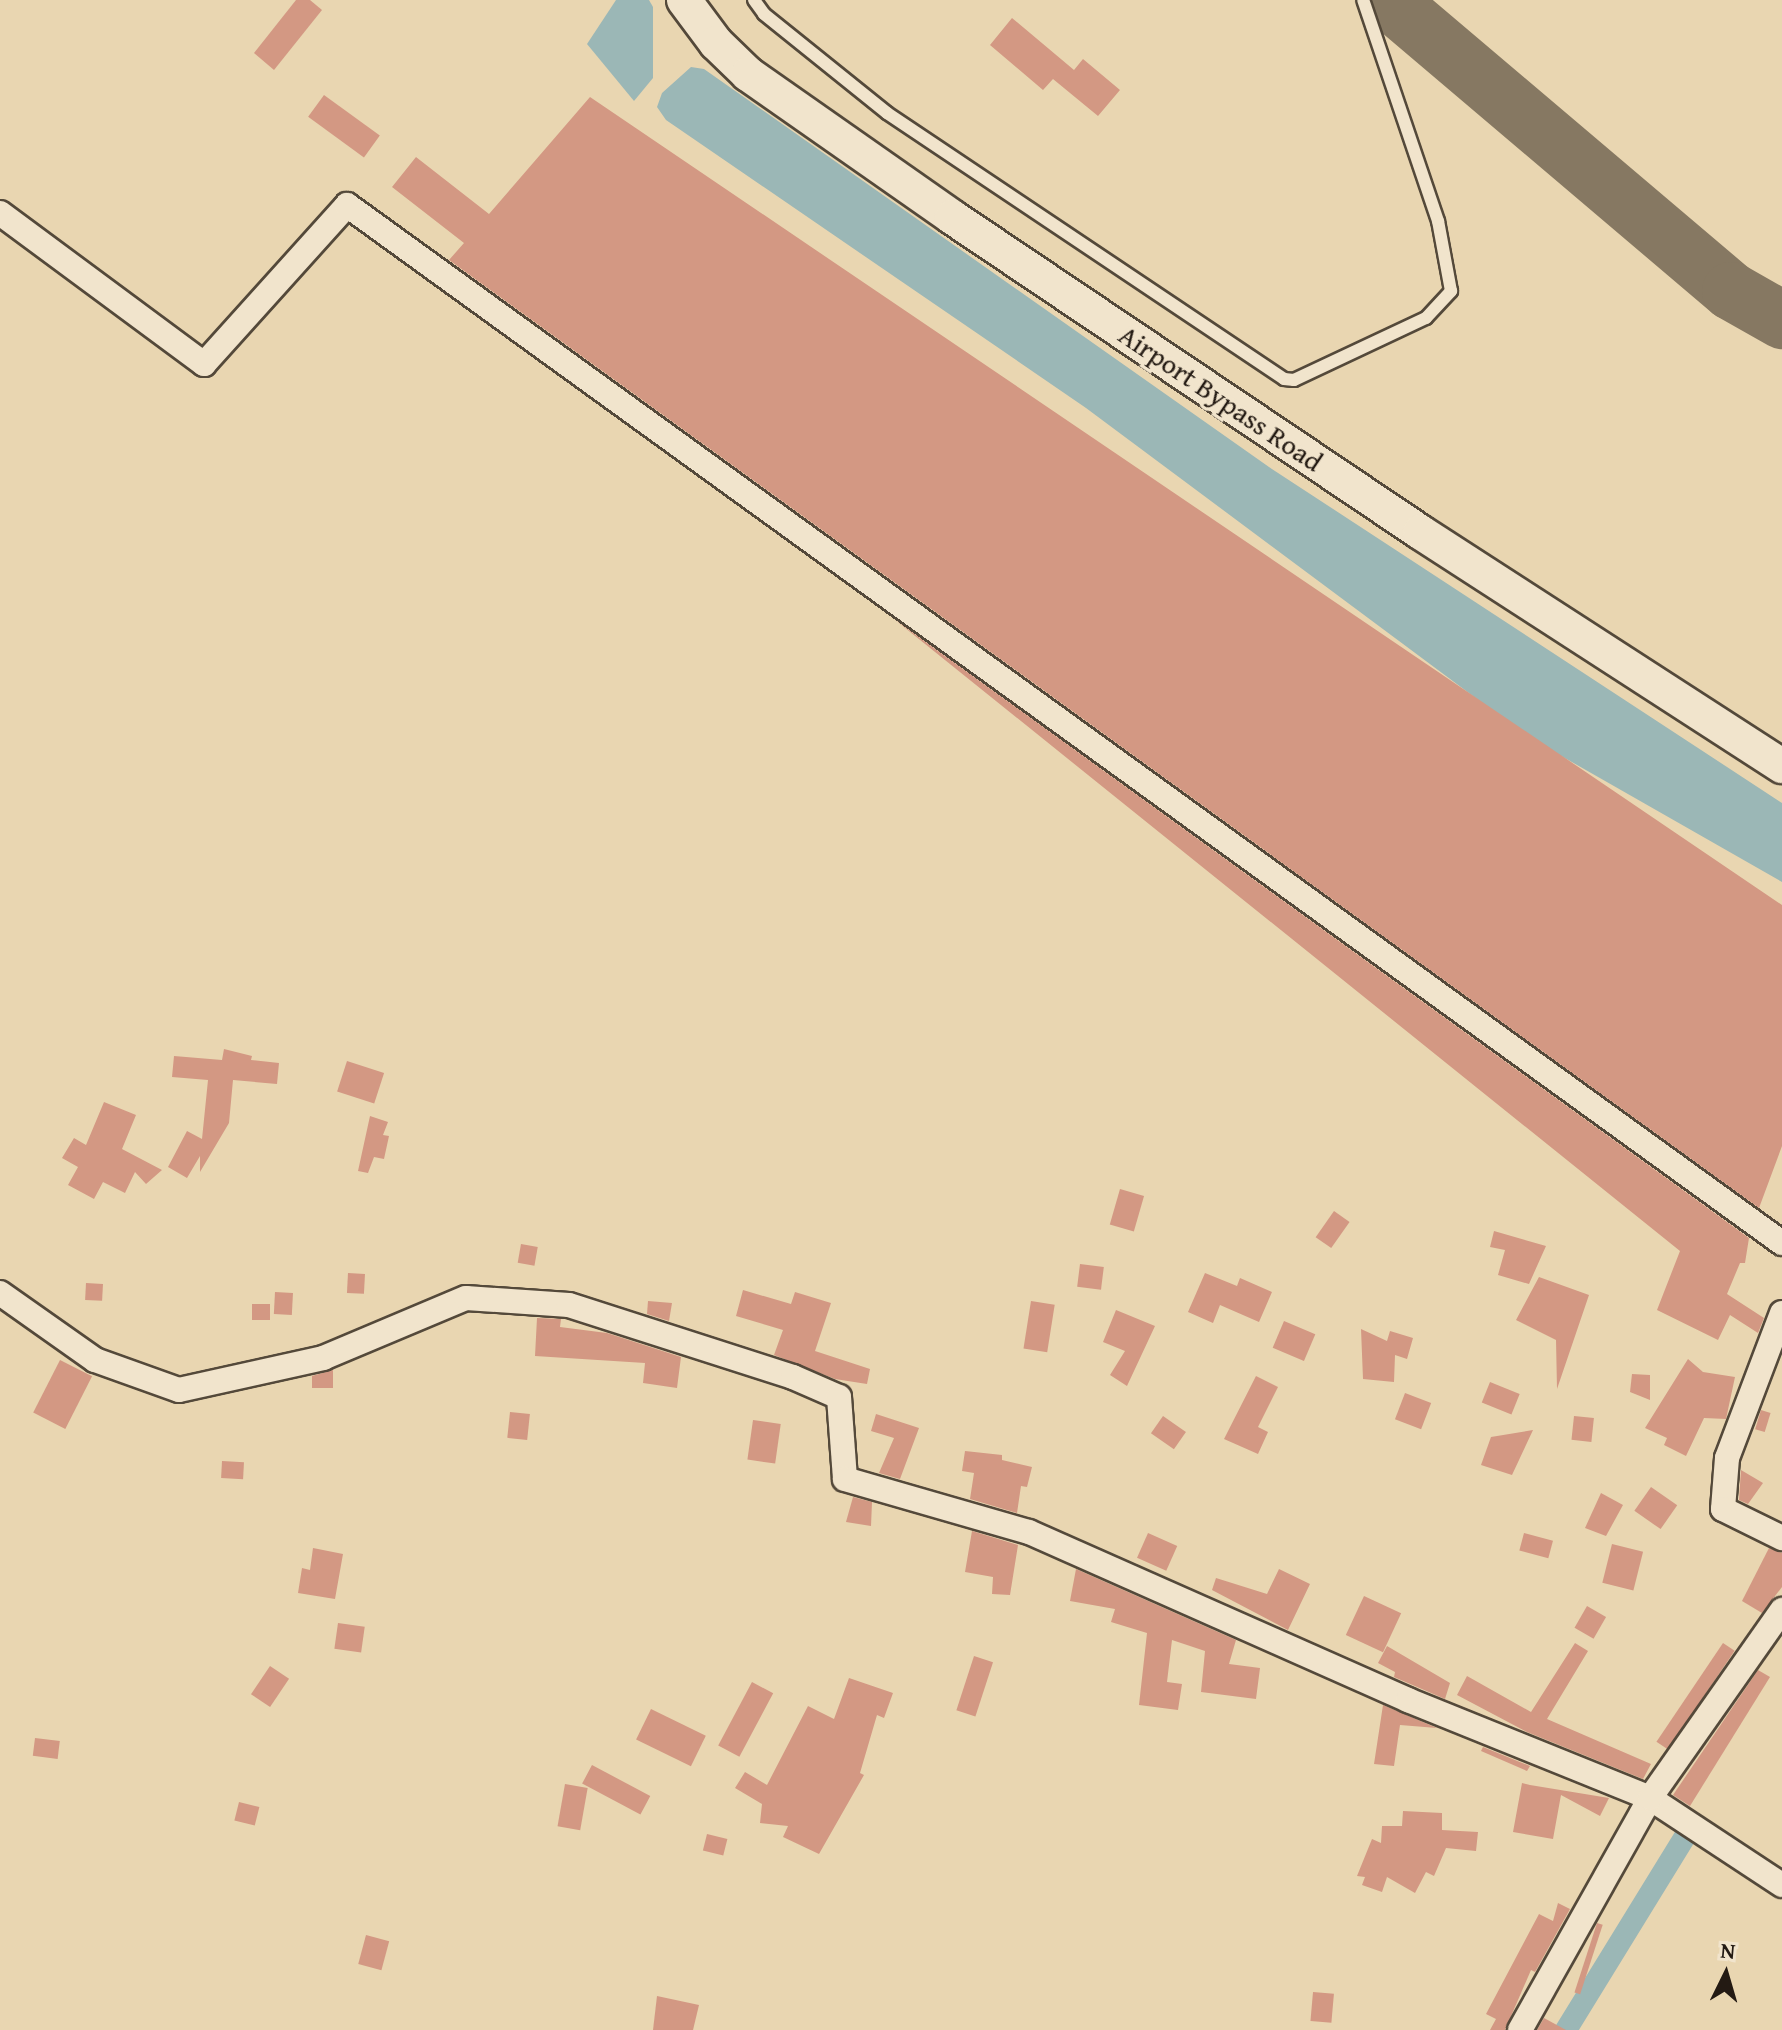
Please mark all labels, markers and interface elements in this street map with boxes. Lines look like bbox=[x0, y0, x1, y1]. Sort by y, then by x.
street label: Airport Bypass Road bbox=[1113, 317, 1329, 479]
north arrow bbox=[1686, 1934, 1766, 2014]
text: N bbox=[1719, 1934, 1737, 1967]

